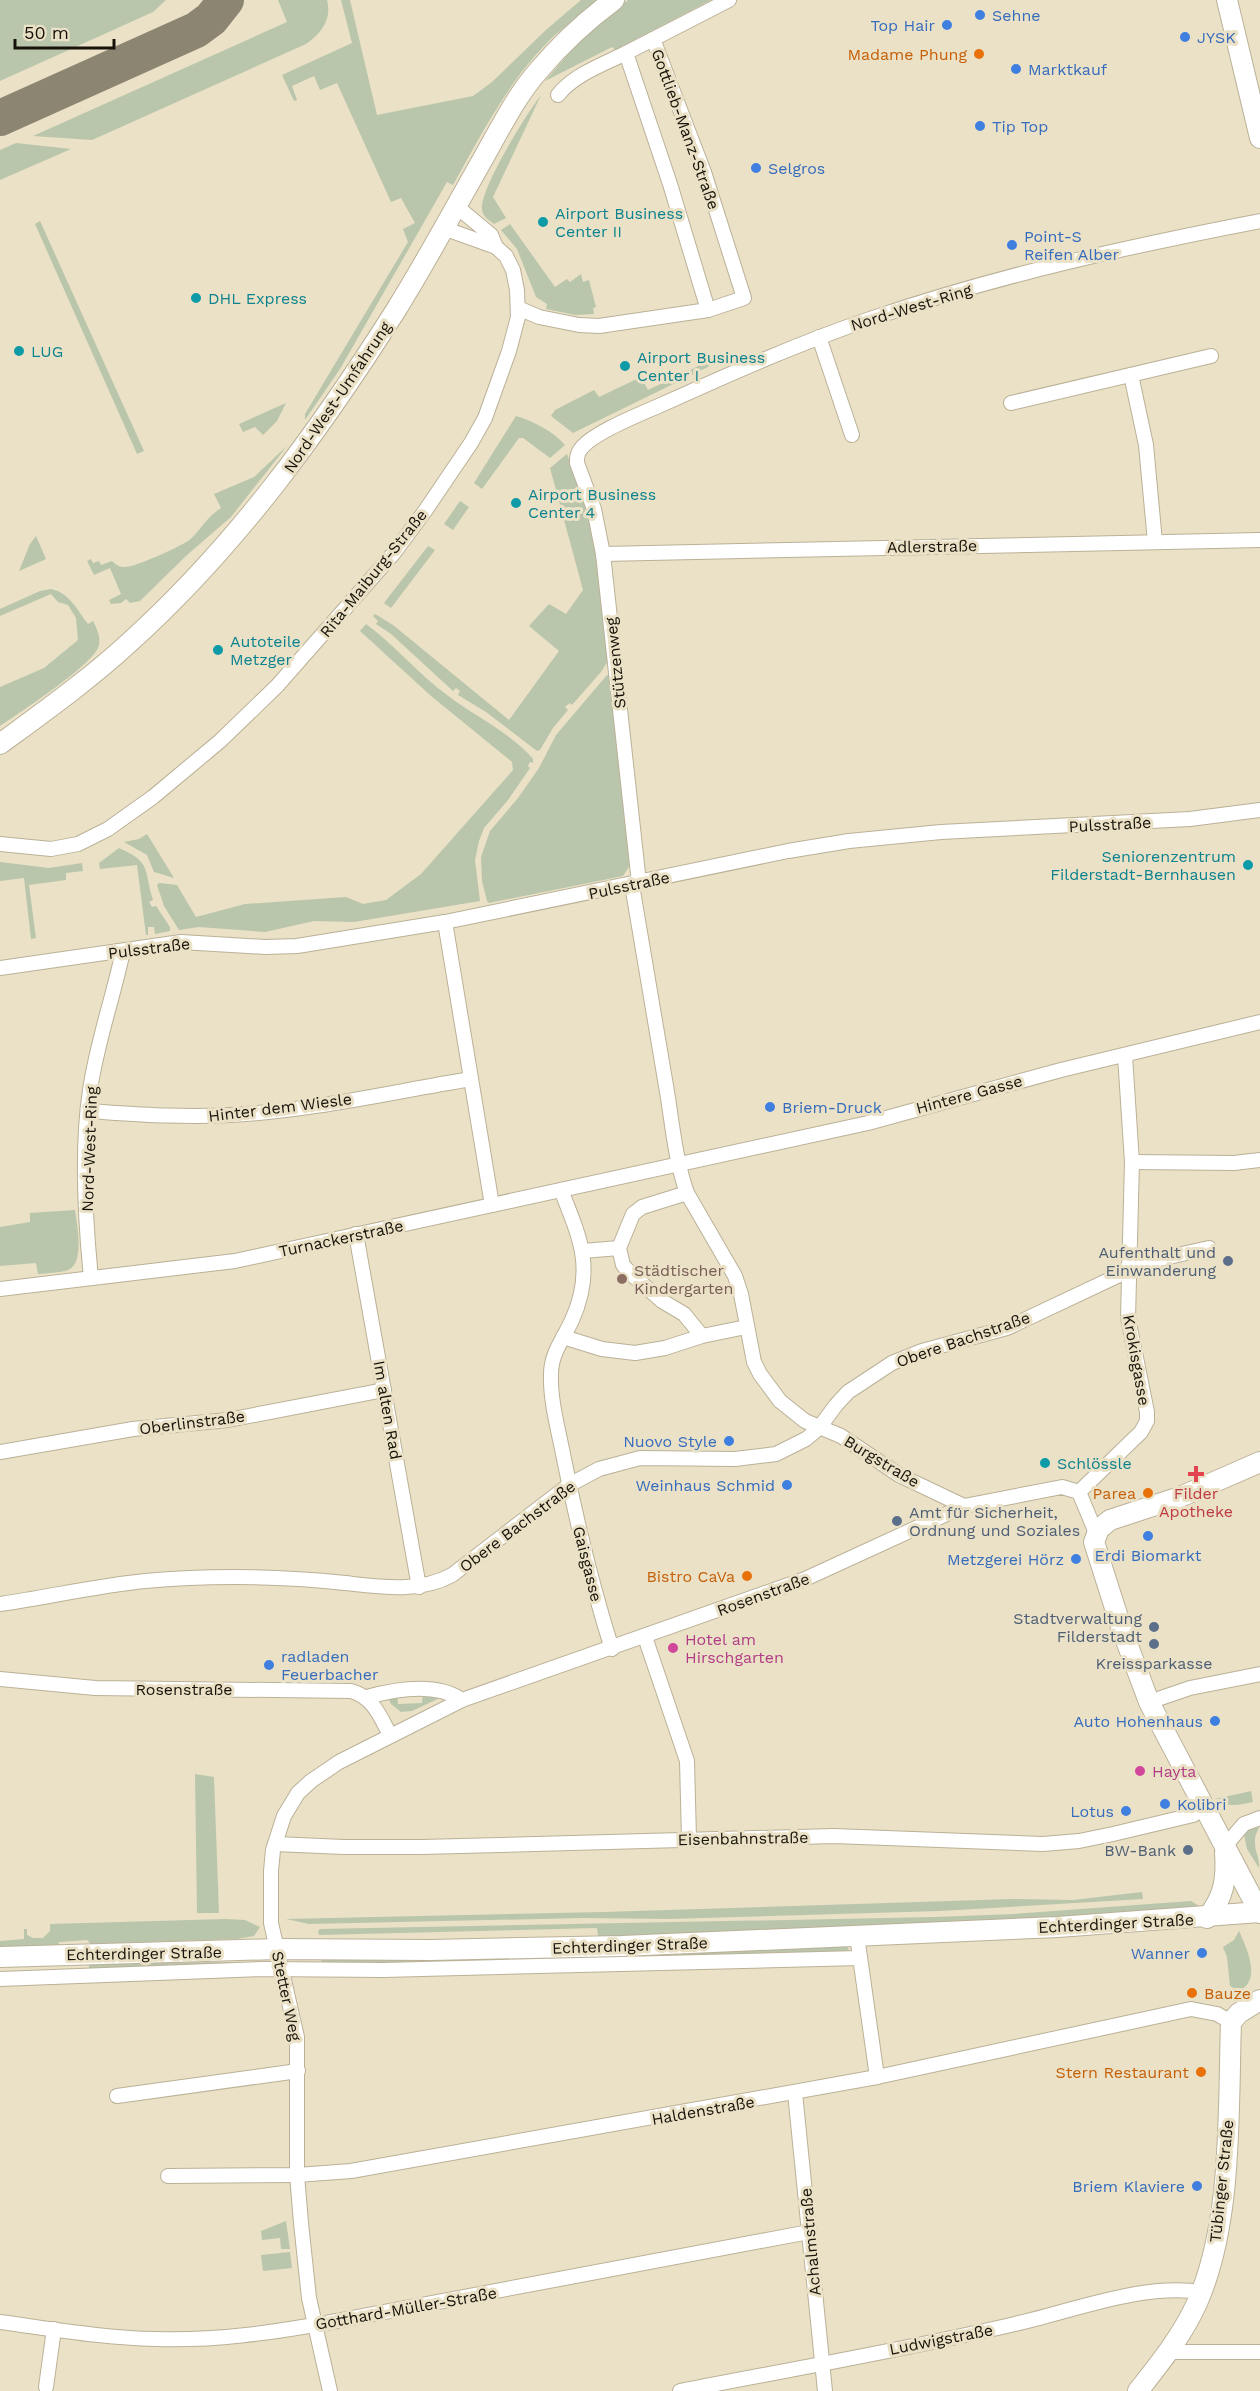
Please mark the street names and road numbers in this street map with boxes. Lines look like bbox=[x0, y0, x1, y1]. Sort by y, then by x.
street label: Gottlieb-Manz-Straße bbox=[648, 46, 723, 212]
street label: Nord-West-Ring bbox=[848, 280, 974, 335]
street label: Nord-West-Umfahrung bbox=[280, 318, 395, 476]
street label: Rita-Maiburg-Straße bbox=[316, 506, 431, 641]
street label: Adlerstraße bbox=[887, 536, 977, 557]
street label: Stützenweg bbox=[601, 616, 630, 710]
street label: Pulsstraße bbox=[1068, 813, 1152, 836]
street label: Pulsstraße bbox=[587, 868, 671, 903]
street label: Pulsstraße bbox=[107, 934, 191, 963]
street label: Hintere Gasse bbox=[914, 1071, 1024, 1118]
street label: Nord-West-Ring bbox=[78, 1085, 101, 1212]
street label: Hinter dem Wiesle bbox=[207, 1089, 353, 1126]
street label: Turnackerstraße bbox=[277, 1216, 405, 1261]
street label: Obere Bachstraße bbox=[894, 1308, 1032, 1371]
street label: Krokisgasse bbox=[1119, 1313, 1154, 1407]
street label: Im alten Rad bbox=[369, 1359, 406, 1461]
street label: Oberlinstraße bbox=[138, 1407, 246, 1438]
street label: Burgstraße bbox=[841, 1432, 923, 1491]
street label: Obere Bachstraße bbox=[456, 1477, 579, 1576]
street label: Gaisgasse bbox=[569, 1524, 606, 1604]
street label: Rosenstraße bbox=[714, 1569, 812, 1620]
street label: Rosenstraße bbox=[135, 1680, 233, 1699]
street label: Eisenbahnstraße bbox=[678, 1828, 808, 1849]
street label: Echterdinger Straße bbox=[1038, 1910, 1194, 1937]
street label: Echterdinger Straße bbox=[552, 1933, 708, 1958]
street label: Echterdinger Straße bbox=[66, 1943, 222, 1964]
street label: Stetter Weg bbox=[268, 1949, 305, 2043]
street label: Haldenstraße bbox=[650, 2092, 756, 2129]
street label: Tübinger Straße bbox=[1206, 2119, 1237, 2243]
street label: Achalmstraße bbox=[796, 2187, 825, 2297]
street label: Gotthard-Müller-Straße bbox=[314, 2283, 498, 2334]
street label: Ludwigstraße bbox=[888, 2320, 994, 2359]

